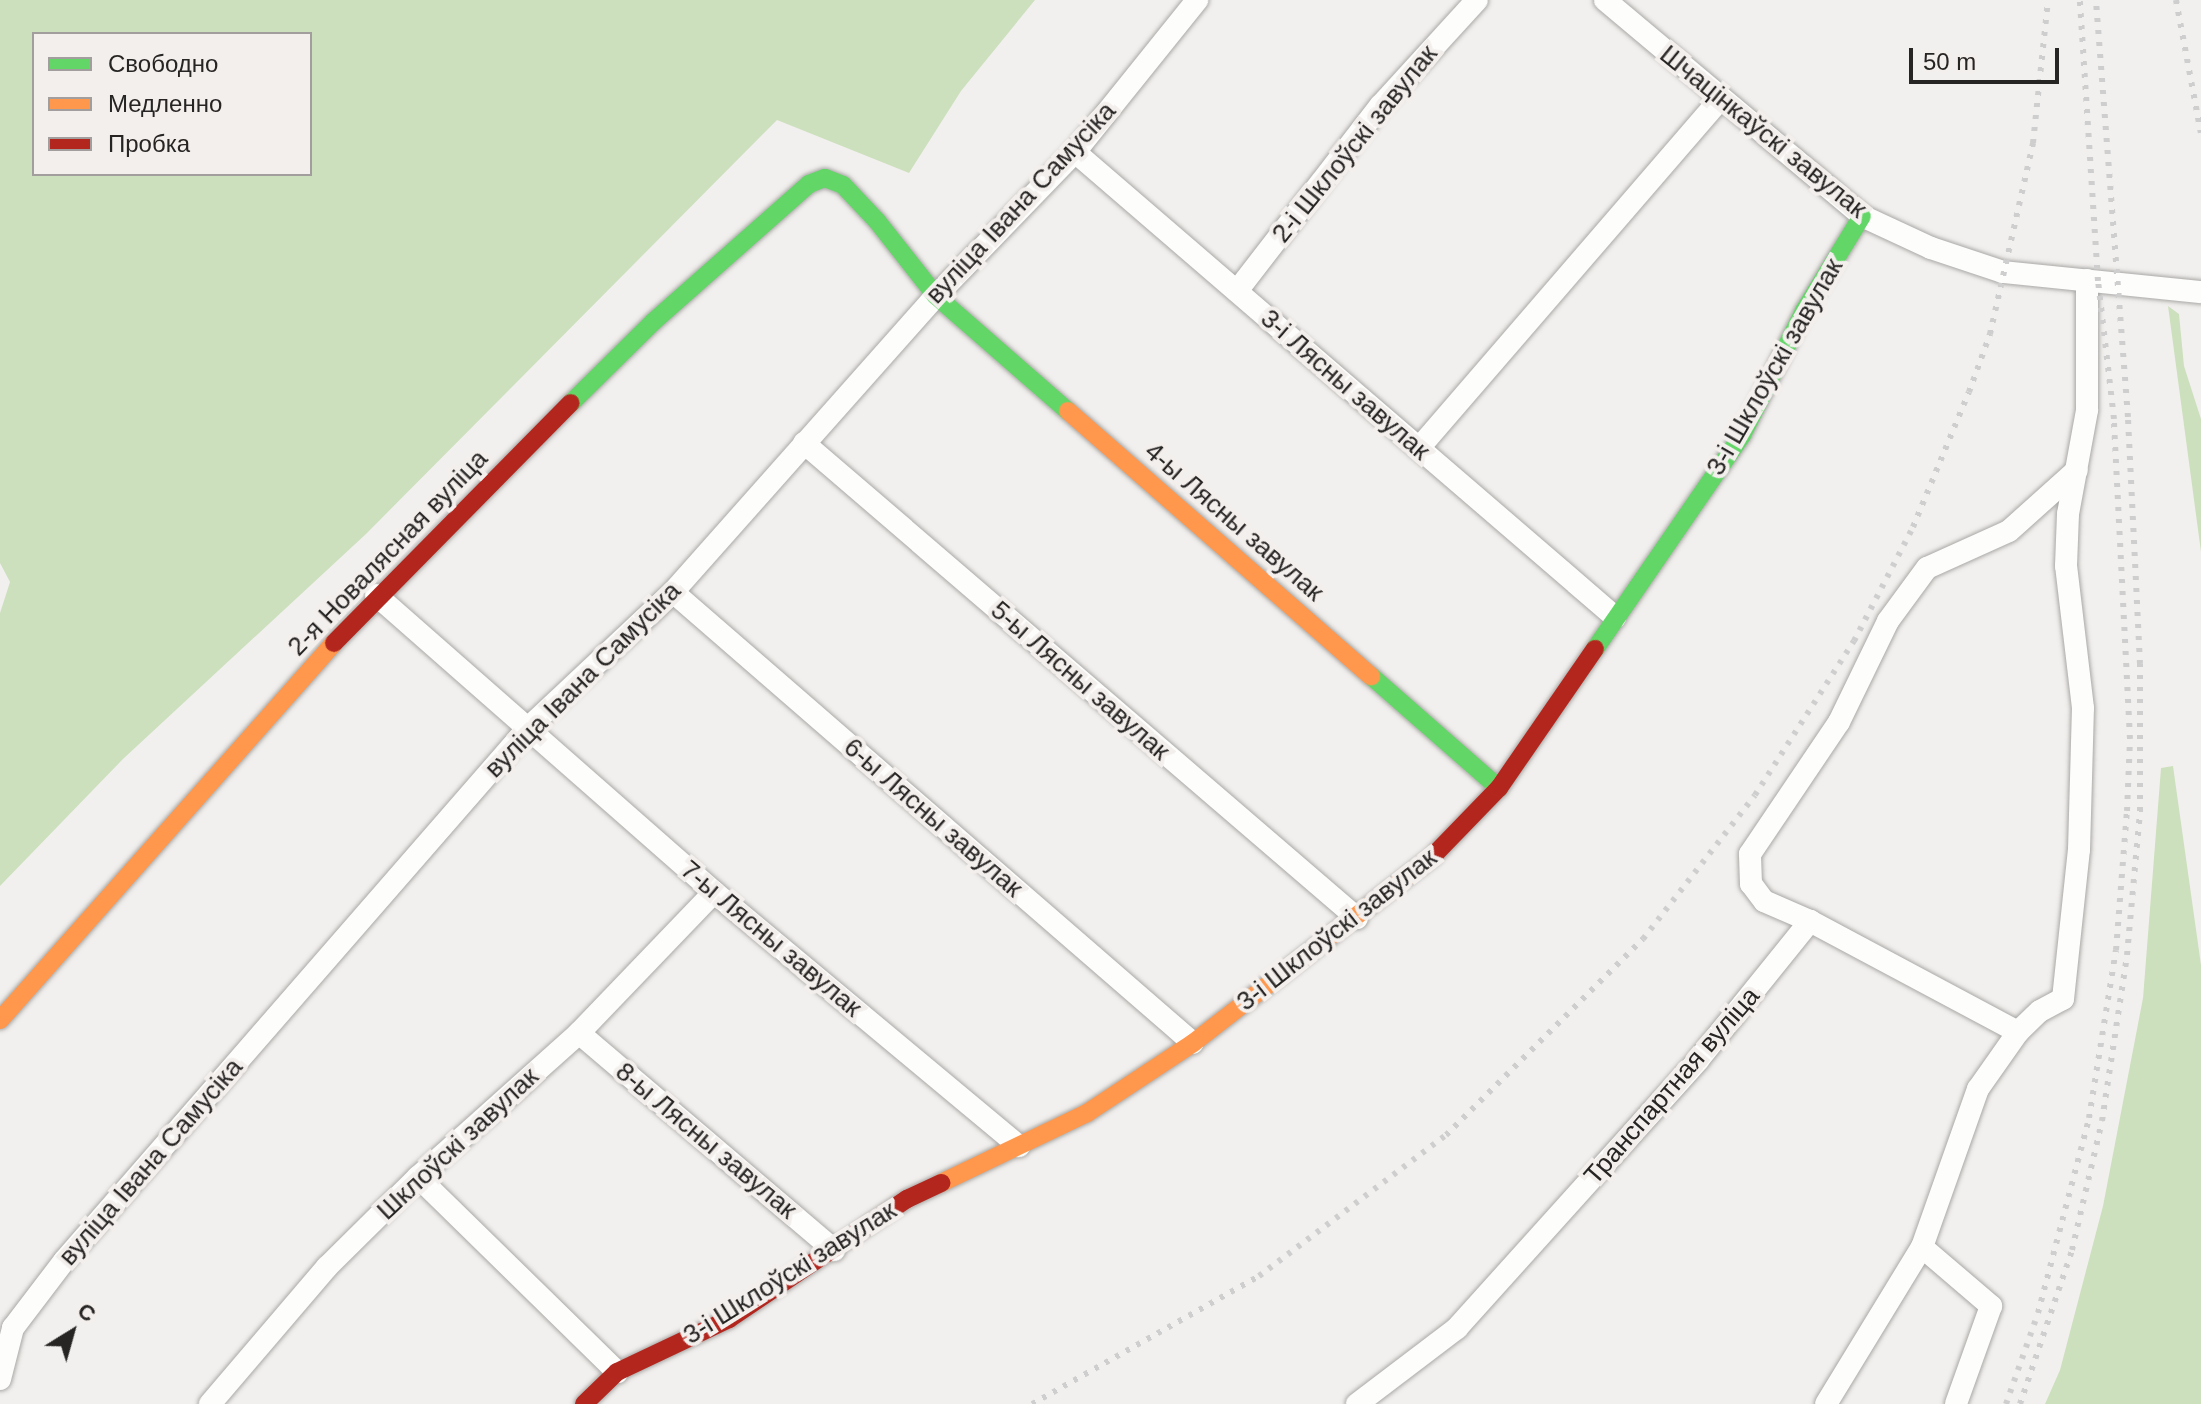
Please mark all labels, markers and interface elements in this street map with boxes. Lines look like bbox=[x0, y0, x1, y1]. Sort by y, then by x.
legend bbox=[32, 32, 312, 176]
scale bar bbox=[1913, 32, 2063, 82]
street label: 2-і Шклоўскі завулак bbox=[1266, 39, 1444, 249]
street label: Шчацінкаўскі завулак bbox=[1653, 39, 1873, 225]
text: 50 m bbox=[1923, 48, 1976, 75]
text: Свободно bbox=[108, 50, 218, 77]
text: Медленно bbox=[108, 90, 222, 117]
street label: вуліца Івана Самусіка bbox=[920, 96, 1122, 310]
text: Пробка bbox=[108, 130, 190, 157]
street label: 3-і Шклоўскі завулак bbox=[1700, 253, 1850, 481]
street label: 3-і Лясны завулак bbox=[1254, 303, 1436, 467]
street label: 4-ы Лясны завулак bbox=[1138, 436, 1330, 608]
street label: 2-я Новалясная вуліца bbox=[282, 444, 494, 662]
street label: вуліца Івана Самусіка bbox=[479, 576, 687, 784]
street label: 5-ы Лясны завулак bbox=[984, 595, 1176, 767]
street label: 6-ы Лясны завулак bbox=[837, 732, 1029, 904]
street label: 3-і Шклоўскі завулак bbox=[1231, 842, 1443, 1018]
street label: 7-ы Лясны завулак bbox=[674, 854, 868, 1024]
street label: Транспартная вуліца bbox=[1578, 981, 1766, 1191]
street label: вуліца Івана Самусіка bbox=[53, 1052, 249, 1272]
street label: 8-ы Лясны завулак bbox=[609, 1056, 803, 1226]
street label: Шклоўскі завулак bbox=[371, 1061, 545, 1227]
street label: 3-і Шклоўскі завулак bbox=[678, 1195, 902, 1351]
north arrow bbox=[32, 1292, 112, 1372]
text: С bbox=[73, 1298, 101, 1327]

